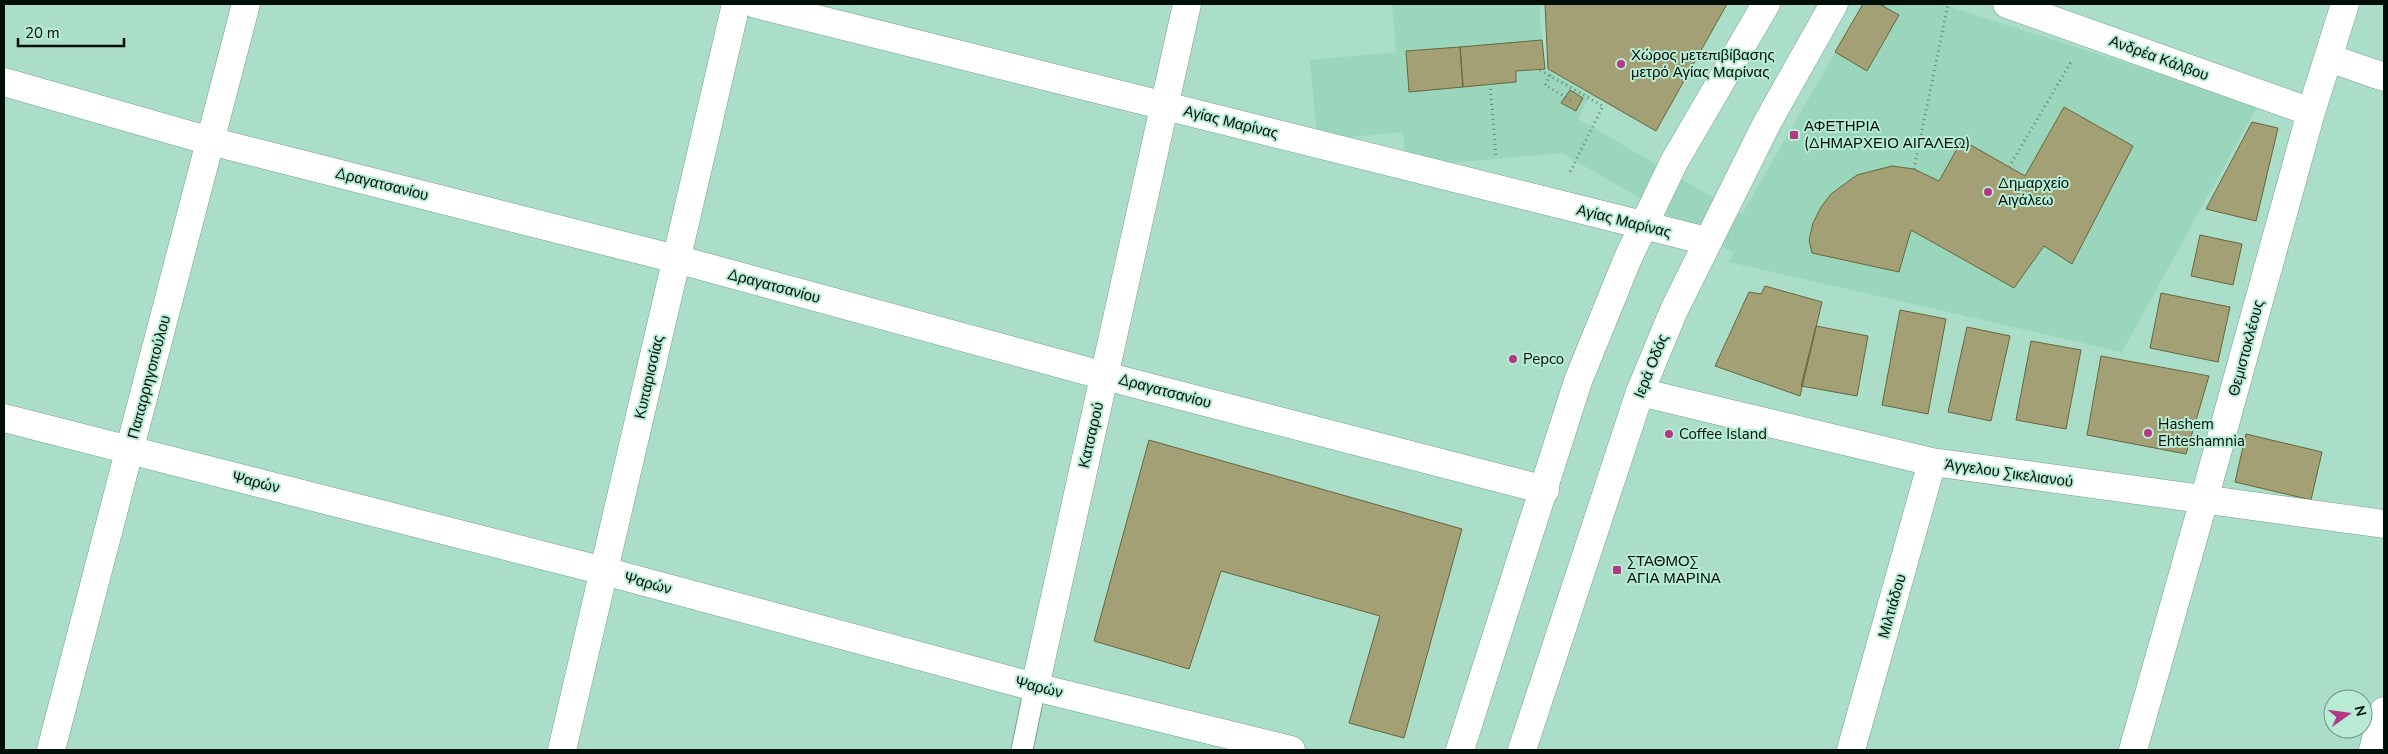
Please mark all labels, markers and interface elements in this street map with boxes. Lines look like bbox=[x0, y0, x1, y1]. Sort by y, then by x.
scale bar bbox=[18, 15, 124, 47]
text: 20 m bbox=[25, 23, 60, 43]
street label: Ανδρέα Κάλβου bbox=[2106, 31, 2212, 85]
place label: Χώρος μετεπιβίβασης μετρό Αγίας Μαρίνας bbox=[1631, 45, 1775, 82]
marker: Χώρος μετεπιβίβασης μετρό Αγίας Μαρίνας bbox=[1615, 58, 1627, 70]
street label: Αγίας Μαρίνας bbox=[1182, 101, 1280, 143]
place label: ΑΦΕΤΗΡΙΑ (ΔΗΜΑΡΧΕΙΟ ΑΙΓΑΛΕΩ) bbox=[1804, 116, 1970, 153]
marker: ΑΦΕΤΗΡΙΑ (ΔΗΜΑΡΧΕΙΟ ΑΙΓΑΛΕΩ) bbox=[1788, 129, 1800, 141]
street label: Δραγατσανίου bbox=[333, 163, 431, 205]
place label: Δημαρχείο Αιγάλεω bbox=[1998, 173, 2069, 210]
marker: Δημαρχείο Αιγάλεω bbox=[1982, 186, 1994, 198]
street label: Αγίας Μαρίνας bbox=[1575, 200, 1673, 242]
street label: Δραγατσανίου bbox=[725, 264, 823, 308]
street label: Θεμιστοκλέους bbox=[2224, 298, 2268, 398]
street label: Παπαρρηγοπούλου bbox=[123, 313, 175, 441]
street label: Ιερά Οδός bbox=[1629, 331, 1673, 401]
street label: Κυπαρισσίας bbox=[630, 333, 668, 421]
place label: Pepco bbox=[1523, 349, 1564, 369]
marker: Pepco bbox=[1507, 353, 1519, 365]
street label: Δραγατσανίου bbox=[1116, 369, 1214, 413]
street label: Κατσαρού bbox=[1074, 400, 1108, 470]
place label: Hashem Ehteshamnia bbox=[2158, 414, 2245, 451]
place label: Coffee Island bbox=[1679, 424, 1767, 444]
marker: Hashem Ehteshamnia bbox=[2142, 427, 2154, 439]
marker: Coffee Island bbox=[1663, 428, 1675, 440]
street label: Άγγελου Σικελιανού bbox=[1944, 454, 2074, 492]
street label: Ψαρών bbox=[230, 466, 282, 498]
place label: ΣΤΑΘΜΟΣ ΑΓΙΑ ΜΑΡΙΝΑ bbox=[1627, 551, 1721, 588]
marker: ΣΤΑΘΜΟΣ ΑΓΙΑ ΜΑΡΙΝΑ bbox=[1611, 564, 1623, 576]
street label: Ψαρών bbox=[622, 567, 674, 599]
street label: Μιλτιάδου bbox=[1873, 571, 1911, 641]
street label: Ψαρών bbox=[1013, 671, 1065, 703]
north arrow bbox=[2323, 689, 2373, 739]
text: N bbox=[2350, 704, 2371, 718]

